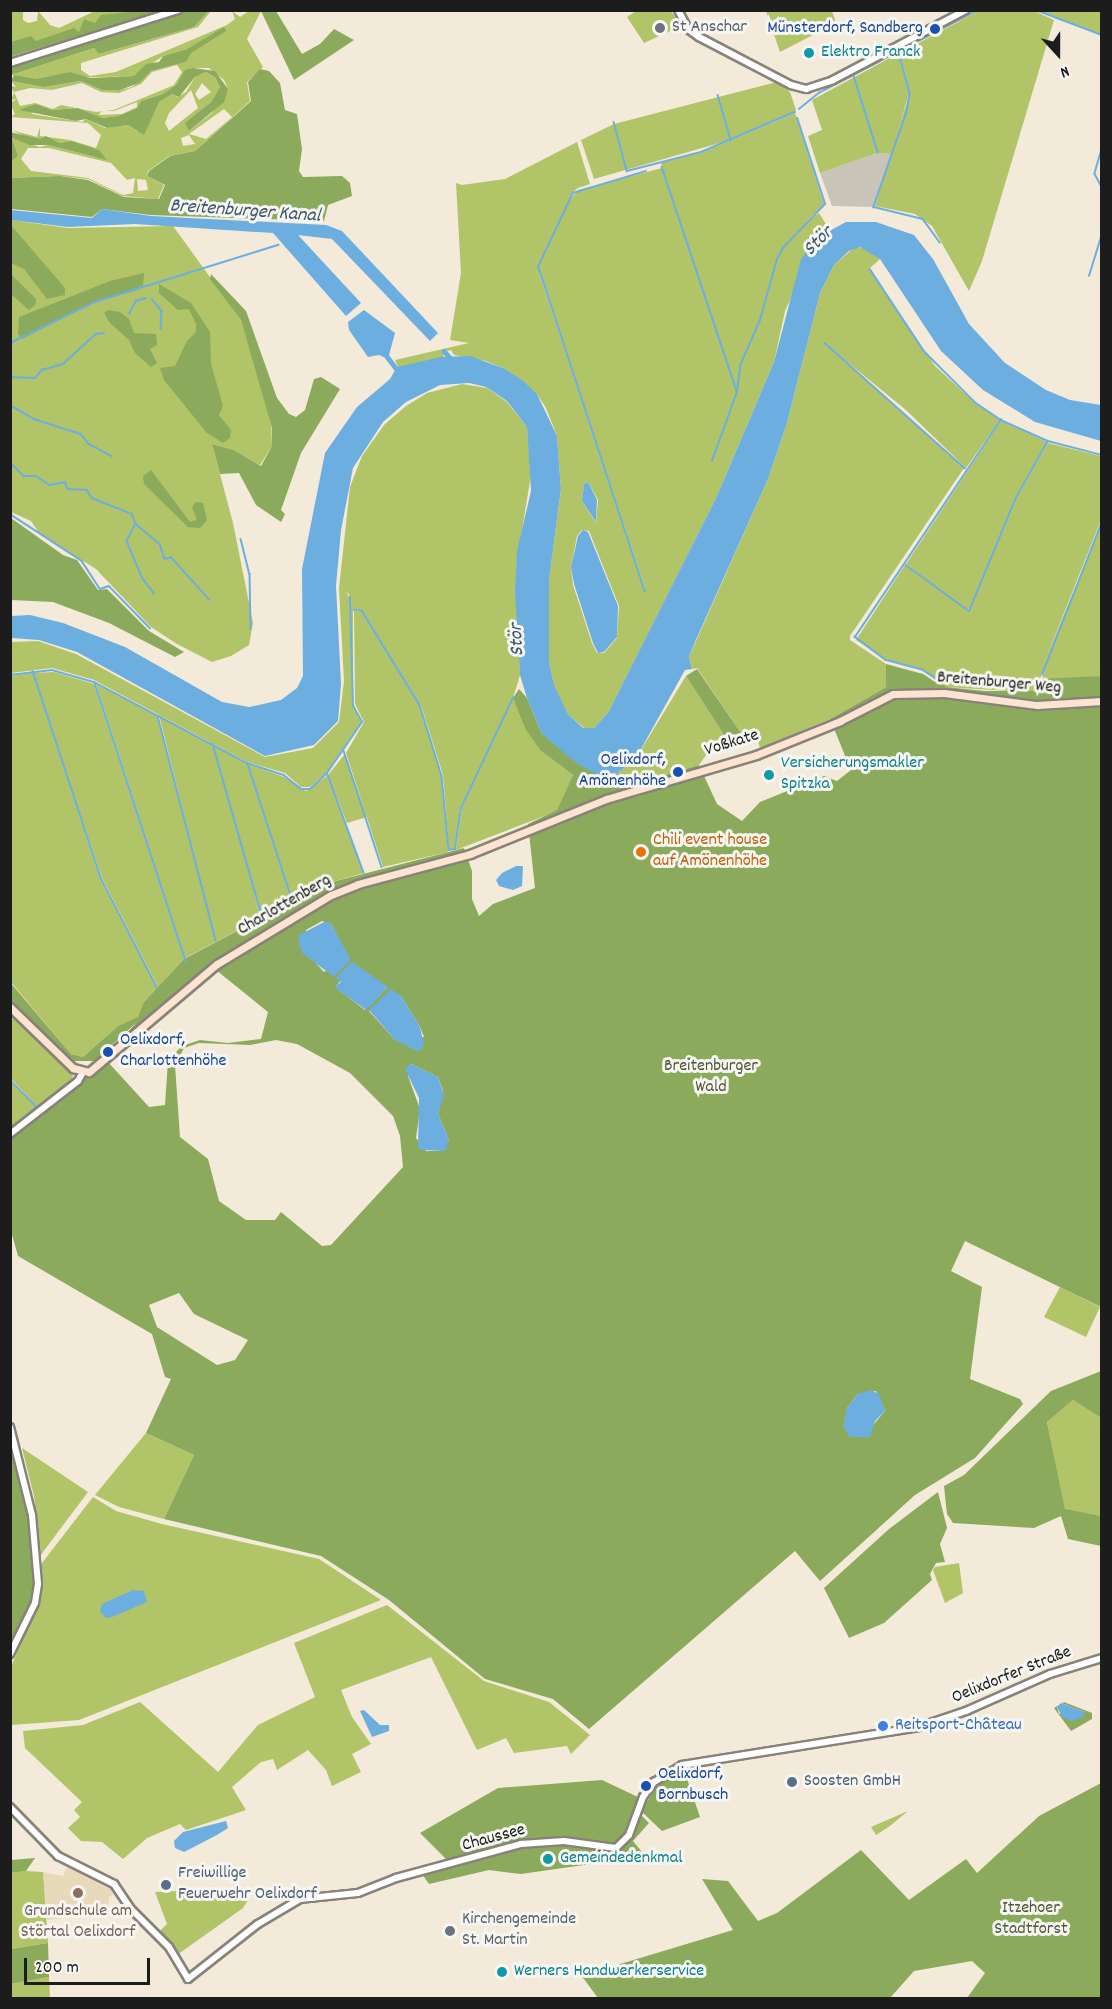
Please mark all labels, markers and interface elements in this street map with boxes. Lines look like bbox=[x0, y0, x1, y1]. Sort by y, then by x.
place label: St Anschar bbox=[672, 17, 747, 39]
place label: Münsterdorf, Sandberg bbox=[767, 18, 923, 40]
marker: St Anschar bbox=[653, 21, 667, 35]
marker: Münsterdorf, Sandberg bbox=[928, 22, 942, 36]
north arrow bbox=[1028, 24, 1088, 84]
place label: Elektro Franck bbox=[821, 42, 920, 64]
marker: Elektro Franck bbox=[802, 46, 816, 60]
text: N bbox=[1057, 59, 1072, 83]
water label: Breitenburger Kanal bbox=[169, 195, 321, 229]
water label: Stör bbox=[799, 222, 839, 262]
water label: Stör bbox=[505, 623, 531, 657]
street label: Breitenburger Weg bbox=[936, 668, 1062, 700]
street label: Voßkate bbox=[702, 726, 762, 762]
place label: Oelixdorf, Amönenhöhe bbox=[579, 751, 666, 794]
place label: Versicherungsmakler Spitzka bbox=[781, 754, 924, 796]
marker: Oelixdorf, Amönenhöhe bbox=[671, 765, 685, 779]
marker: Versicherungsmakler Spitzka bbox=[762, 768, 776, 782]
place label: Chili event house auf Amönenhöhe bbox=[653, 831, 767, 874]
marker: Chili event house auf Amönenhöhe bbox=[634, 845, 648, 859]
street label: Charlottenberg bbox=[234, 871, 336, 941]
place label: Oelixdorf, Charlottenhöhe bbox=[120, 1031, 226, 1074]
marker: Oelixdorf, Charlottenhöhe bbox=[101, 1045, 115, 1059]
park label: Breitenburger Wald bbox=[664, 1057, 758, 1100]
street label: Oelixdorfer Straße bbox=[949, 1642, 1075, 1710]
place label: Reitsport-Château bbox=[895, 1715, 1022, 1737]
marker: Reitsport-Château bbox=[876, 1719, 890, 1733]
place label: Oelixdorf, Bornbusch bbox=[658, 1765, 728, 1808]
place label: Soosten GmbH bbox=[804, 1771, 901, 1793]
marker: Soosten GmbH bbox=[785, 1775, 799, 1789]
marker: Oelixdorf, Bornbusch bbox=[639, 1779, 653, 1793]
street label: Chaussee bbox=[460, 1820, 528, 1858]
place label: Gemeindedenkmal bbox=[560, 1848, 682, 1870]
marker: Gemeindedenkmal bbox=[541, 1852, 555, 1866]
place label: Freiwillige Feuerwehr Oelixdorf bbox=[178, 1864, 317, 1906]
marker: Freiwillige Feuerwehr Oelixdorf bbox=[159, 1878, 173, 1892]
marker: Grundschule am Störtal Oelixdorf bbox=[71, 1886, 85, 1900]
park label: Itzehoer Stadtforst bbox=[994, 1899, 1068, 1942]
place label: Grundschule am Störtal Oelixdorf bbox=[21, 1902, 135, 1944]
place label: Kirchengemeinde St. Martin bbox=[462, 1910, 576, 1952]
marker: Kirchengemeinde St. Martin bbox=[443, 1924, 457, 1938]
scale bar bbox=[27, 1946, 153, 1984]
text: 200 m bbox=[35, 1956, 79, 1981]
place label: Werners Handwerkerservice bbox=[514, 1961, 704, 1983]
marker: Werners Handwerkerservice bbox=[495, 1965, 509, 1979]

